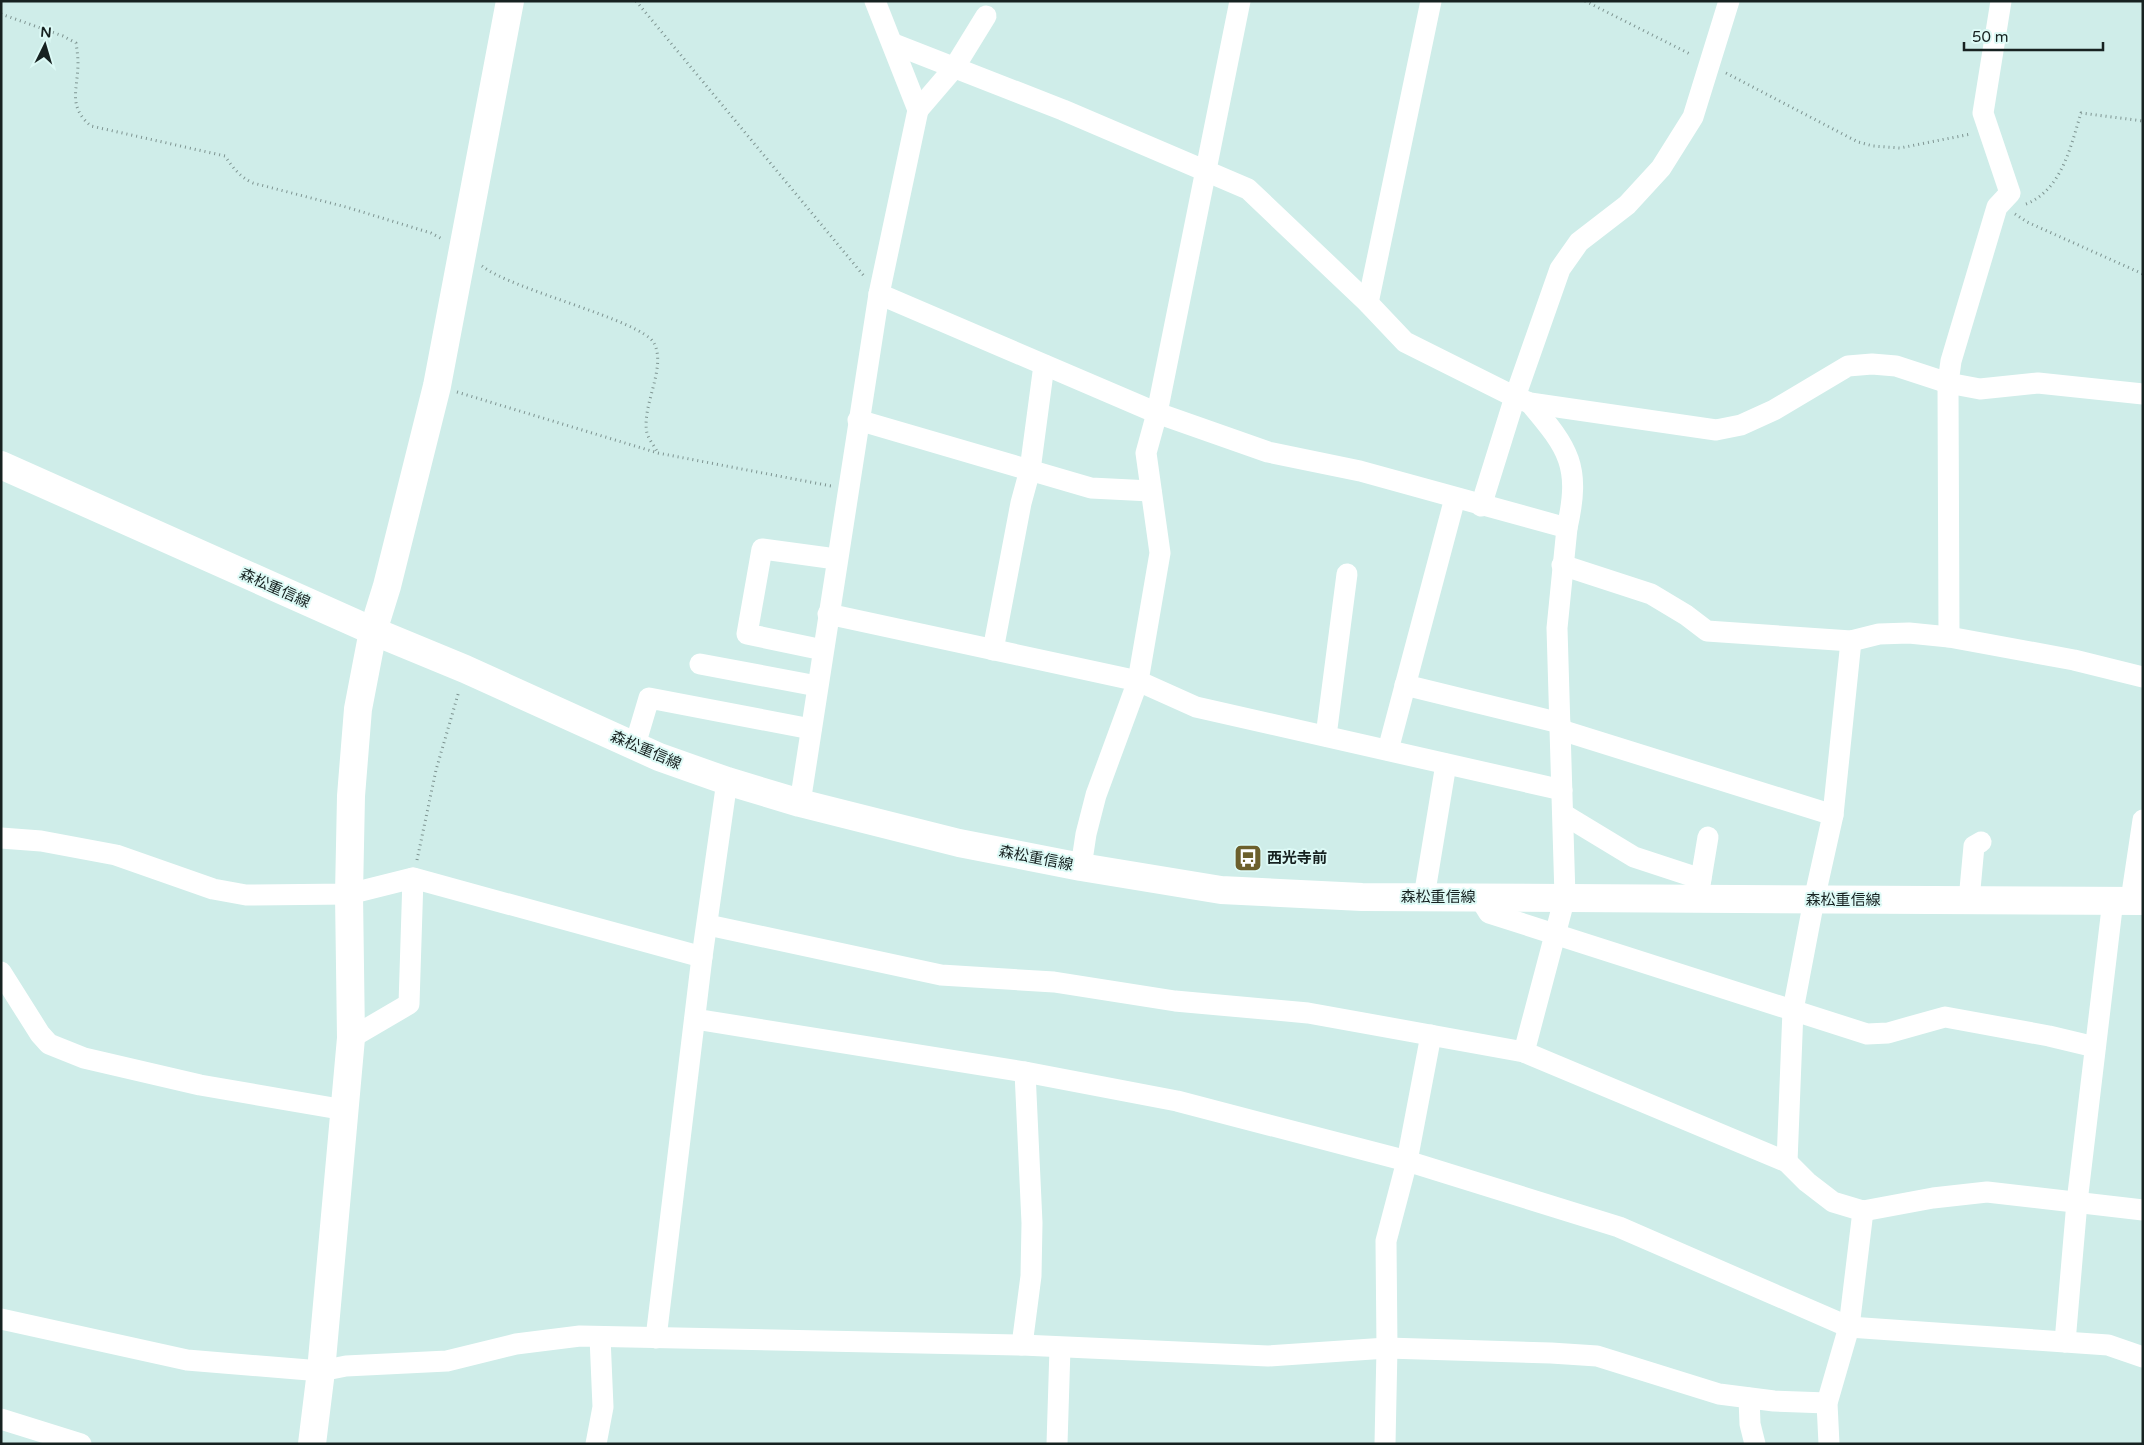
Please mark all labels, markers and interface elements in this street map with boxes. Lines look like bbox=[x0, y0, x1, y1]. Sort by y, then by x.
north arrow bbox=[20, 20, 70, 70]
scale bar bbox=[1964, 20, 2103, 52]
text: N bbox=[40, 24, 52, 42]
text: 50 m bbox=[1972, 28, 2009, 46]
street label: 森松重信線 bbox=[237, 565, 313, 611]
street label: 森松重信線 bbox=[608, 727, 684, 773]
street label: 森松重信線 bbox=[997, 842, 1075, 874]
bus stop icon: 西光寺前 bbox=[1233, 843, 1263, 873]
place label: 西光寺前 bbox=[1267, 849, 1327, 867]
street label: 森松重信線 bbox=[1400, 888, 1476, 906]
street label: 森松重信線 bbox=[1805, 891, 1881, 909]

